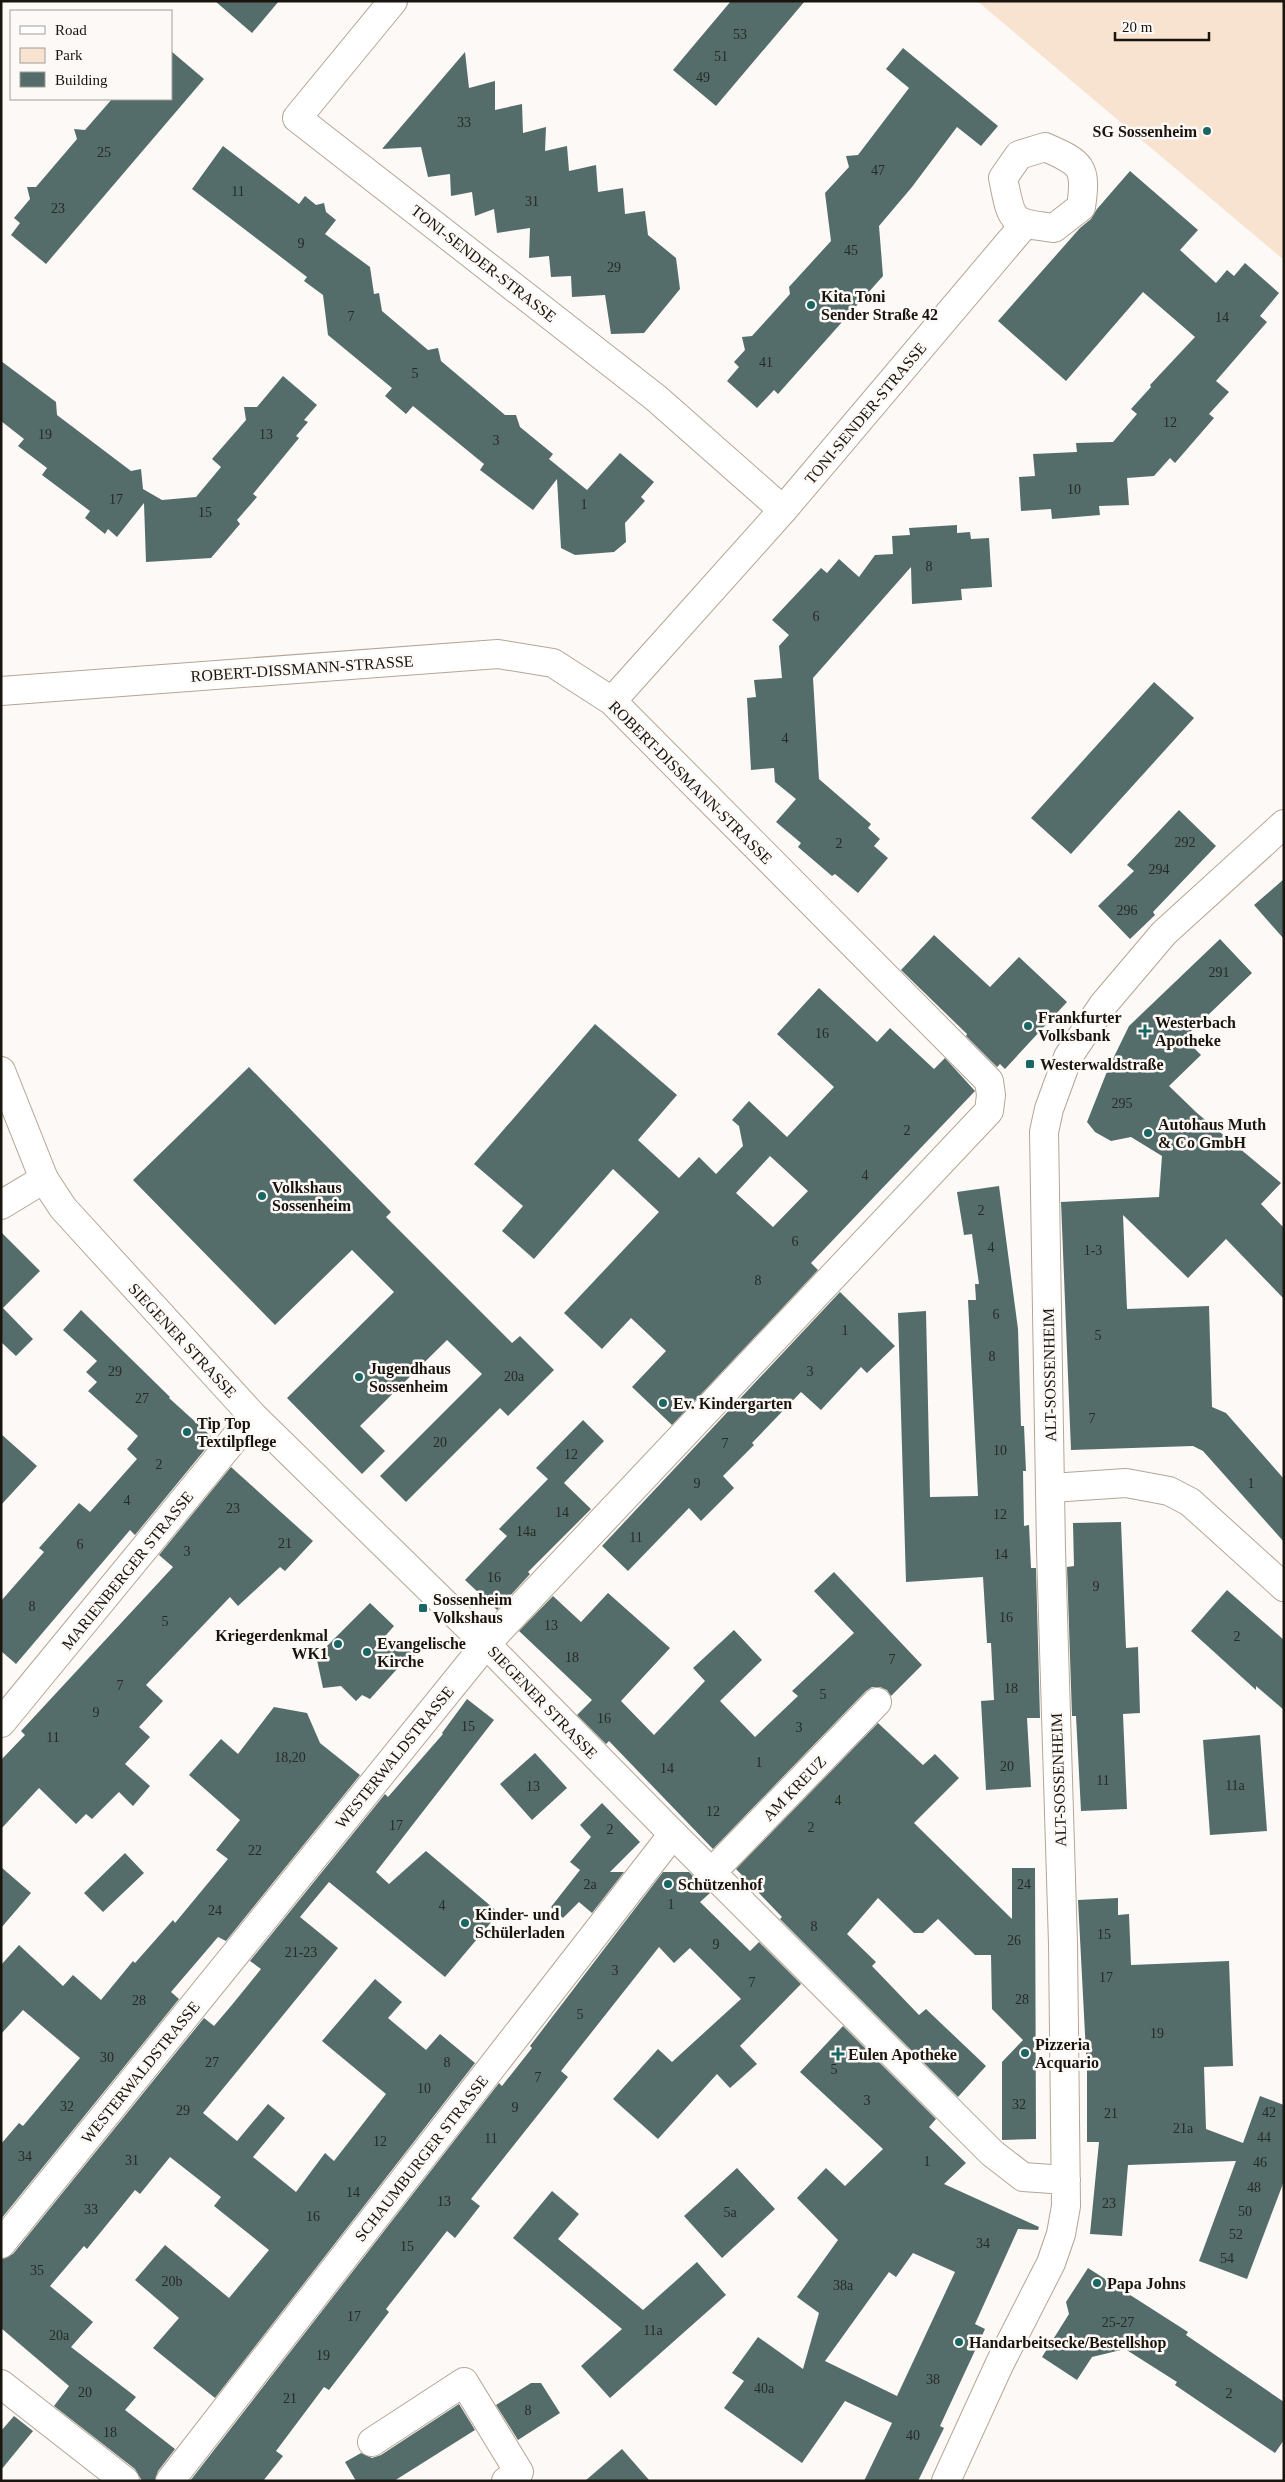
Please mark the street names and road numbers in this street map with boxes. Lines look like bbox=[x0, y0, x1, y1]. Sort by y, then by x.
street label: TONI-SENDER-STRASSE bbox=[408, 202, 560, 325]
street label: TONI-SENDER-STRASSE bbox=[801, 339, 930, 487]
street label: ROBERT-DISSMANN-STRASSE bbox=[190, 652, 414, 685]
street label: ROBERT-DISSMANN-STRASSE bbox=[606, 697, 776, 867]
street label: SIEGENER STRASSE bbox=[125, 1280, 240, 1401]
street label: ALT-SOSSENHEIM bbox=[1040, 1308, 1059, 1442]
street label: MARIENBERGER STRASSE bbox=[58, 1488, 197, 1653]
street label: SIEGENER STRASSE bbox=[484, 1643, 601, 1762]
street label: WESTERWALDSTRASSE bbox=[332, 1683, 457, 1832]
street label: ALT-SOSSENHEIM bbox=[1048, 1713, 1069, 1847]
street label: AM KREUZ bbox=[759, 1753, 829, 1824]
street label: WESTERWALDSTRASSE bbox=[78, 1998, 203, 2147]
street label: SCHAUMBURGER STRASSE bbox=[351, 2072, 491, 2245]

